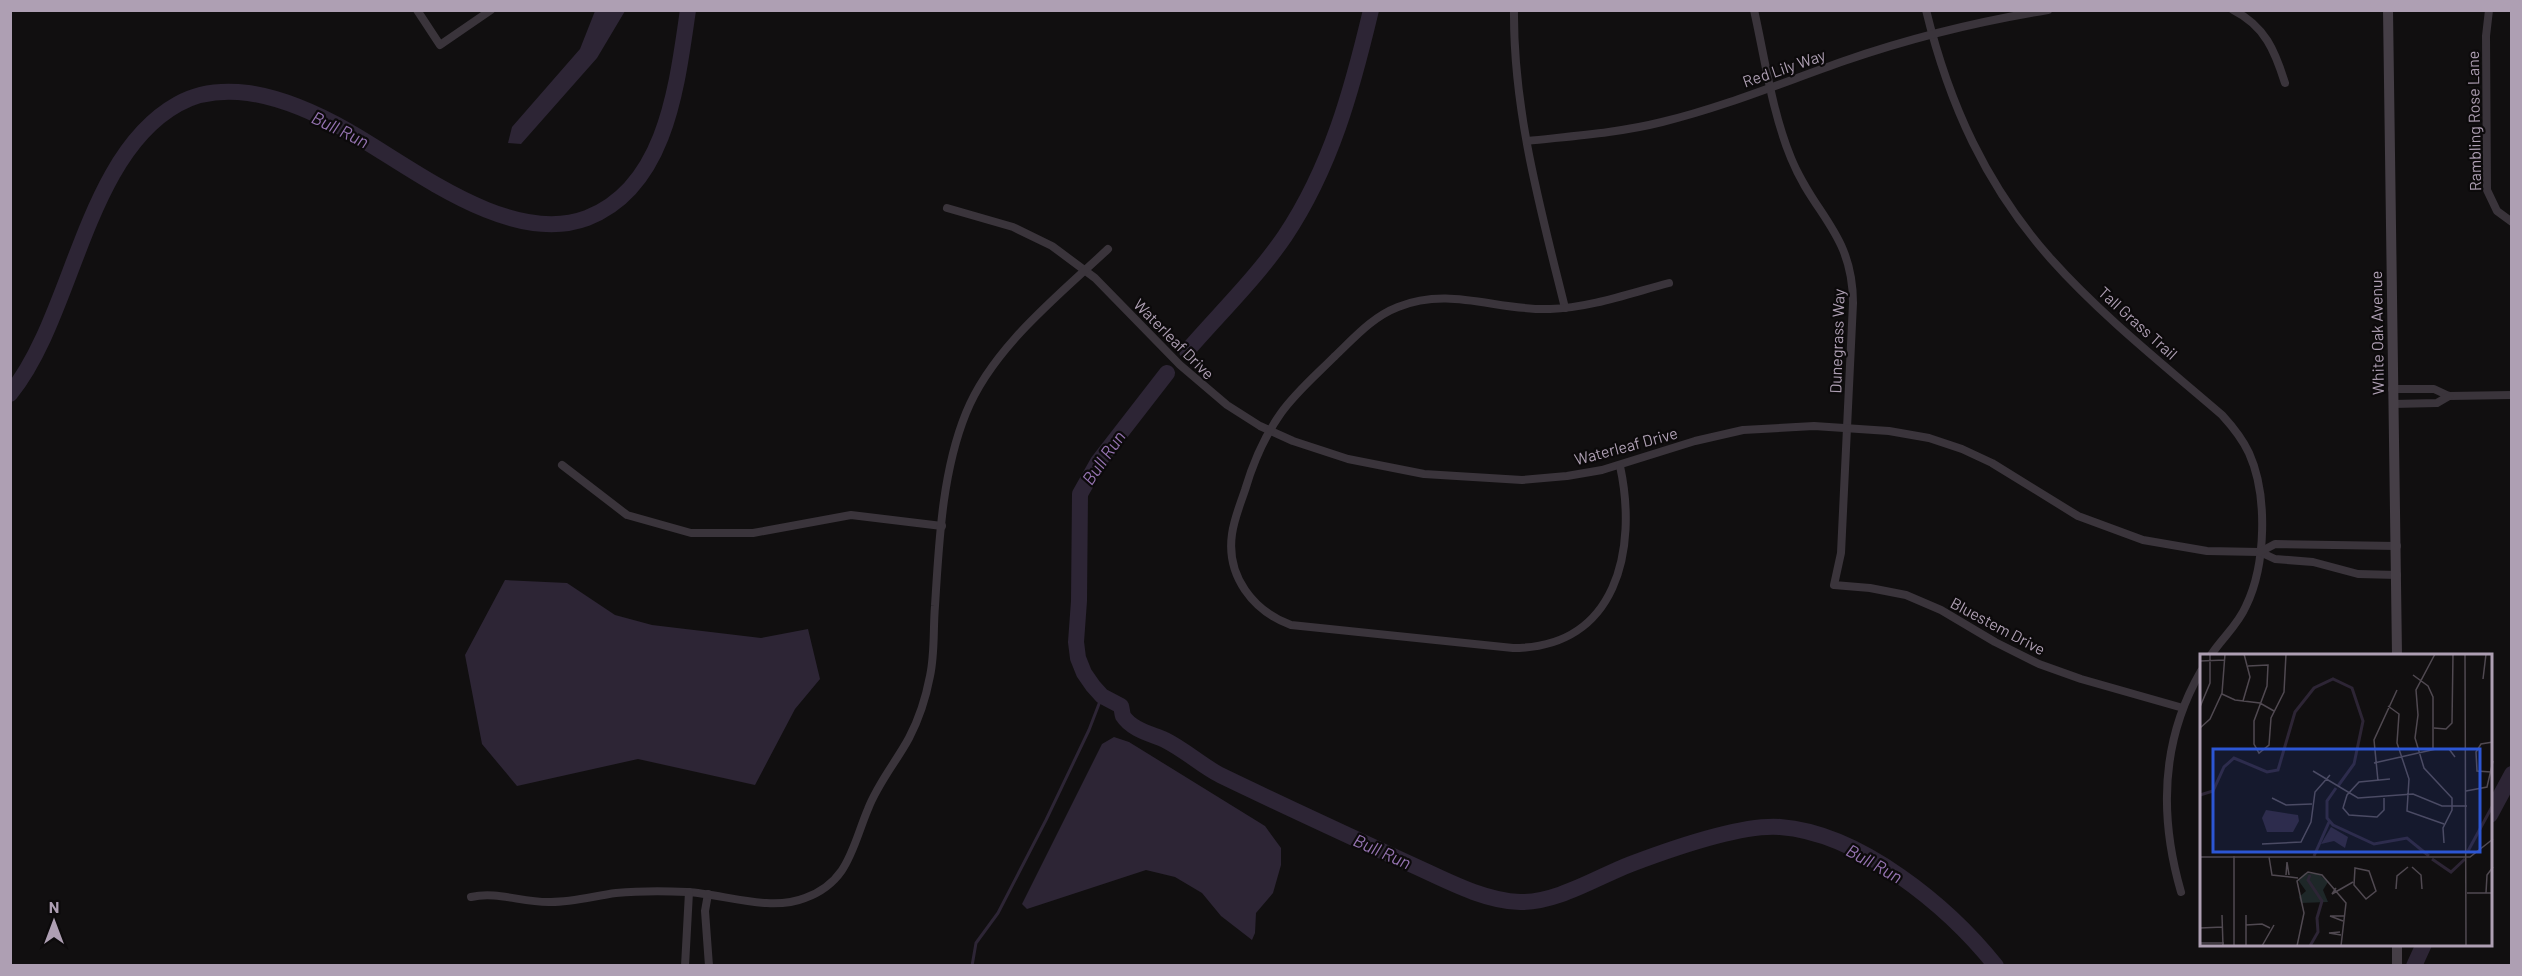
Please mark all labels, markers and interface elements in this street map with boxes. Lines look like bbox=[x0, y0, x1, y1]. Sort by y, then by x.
street label: Red Lily Way bbox=[1740, 44, 1828, 91]
street label: Rambling Rose Lane bbox=[2463, 51, 2484, 191]
water label: Bull Run bbox=[308, 106, 373, 152]
street label: White Oak Avenue bbox=[2366, 271, 2387, 395]
street label: Tall Grass Trail bbox=[2095, 282, 2182, 363]
street label: Dunegrass Way bbox=[1825, 288, 1848, 394]
street label: Waterleaf Drive bbox=[1130, 294, 1219, 383]
street label: Waterleaf Drive bbox=[1572, 423, 1680, 468]
water label: Bull Run bbox=[1077, 426, 1130, 489]
street label: Bluestem Drive bbox=[1948, 593, 2049, 658]
inset map bbox=[2200, 654, 2492, 946]
water label: Bull Run bbox=[1350, 829, 1415, 874]
water label: Bull Run bbox=[1842, 839, 1907, 888]
north arrow bbox=[24, 892, 84, 952]
text: N bbox=[49, 897, 59, 916]

